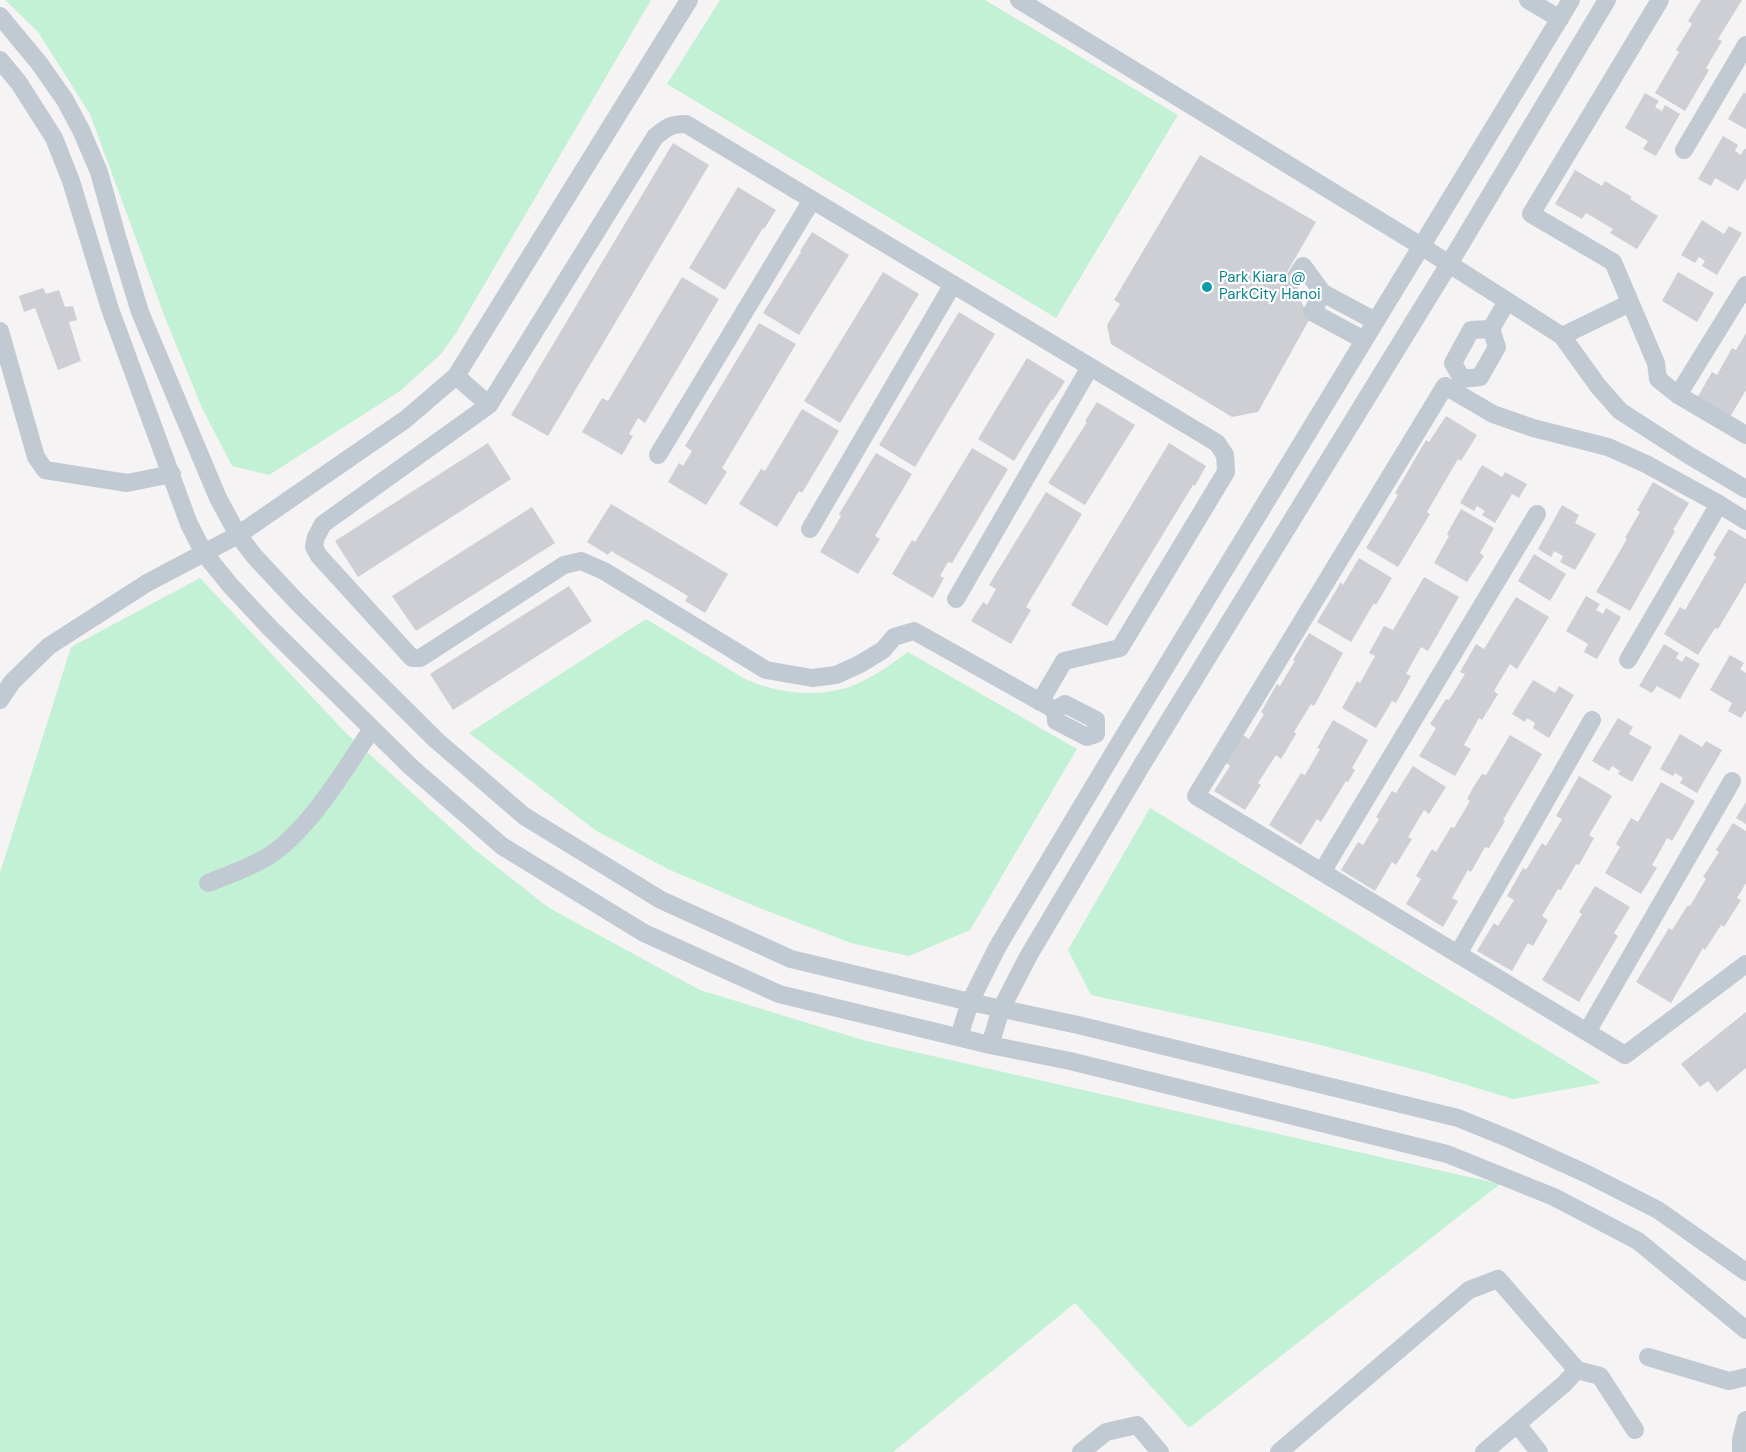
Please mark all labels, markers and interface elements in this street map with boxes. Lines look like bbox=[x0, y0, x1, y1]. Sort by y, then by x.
place label: Park Kiara @ ParkCity Hanoi bbox=[1219, 269, 1321, 304]
marker: Park Kiara @ ParkCity Hanoi bbox=[1200, 280, 1214, 294]

